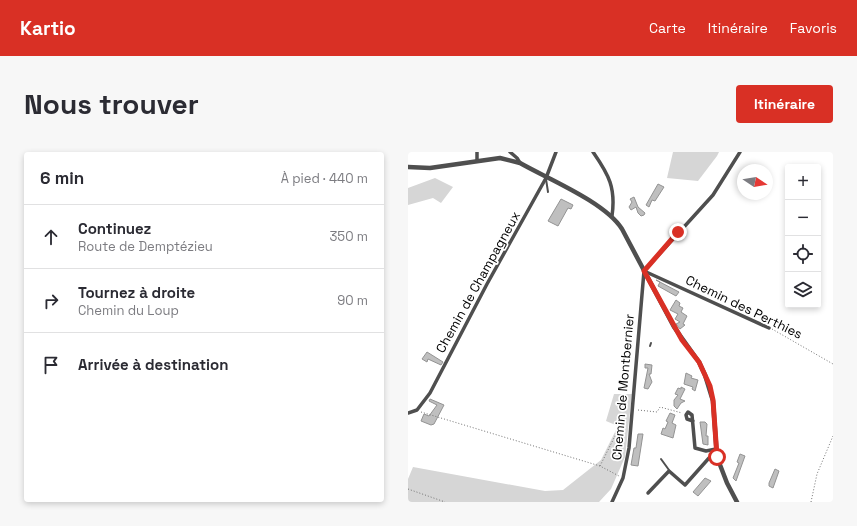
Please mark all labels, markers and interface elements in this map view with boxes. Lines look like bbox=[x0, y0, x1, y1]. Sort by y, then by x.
text: Kartio bbox=[20, 16, 76, 41]
text: Carte bbox=[649, 19, 686, 37]
text: Itinéraire bbox=[708, 19, 768, 37]
text: Favoris bbox=[790, 19, 837, 37]
button: Itinéraire bbox=[736, 85, 833, 123]
text: Nous trouver bbox=[24, 86, 199, 122]
north arrow bbox=[737, 164, 773, 200]
map controls bbox=[785, 164, 821, 308]
button: + bbox=[785, 164, 821, 200]
text: 6 min bbox=[40, 167, 84, 189]
text: À pied · 440 m bbox=[281, 170, 368, 187]
button: − bbox=[785, 200, 821, 236]
street label: Chemin de Champagneux bbox=[432, 208, 524, 356]
text: Continuez bbox=[78, 219, 151, 238]
route end bbox=[669, 223, 687, 241]
icon: ahead bbox=[40, 226, 62, 248]
text: 350 m bbox=[330, 228, 368, 245]
button: locate bbox=[785, 236, 821, 272]
text: Route de Demptézieu bbox=[78, 238, 213, 255]
street label: Chemin des Perthies bbox=[683, 271, 805, 343]
button: layers bbox=[785, 272, 821, 308]
text: Tournez à droite bbox=[78, 283, 195, 302]
icon: right bbox=[40, 290, 62, 312]
text: 90 m bbox=[337, 292, 368, 309]
text: Chemin du Loup bbox=[78, 302, 179, 319]
street label: Chemin de Montbernier bbox=[608, 313, 638, 461]
icon: arrive bbox=[40, 354, 62, 376]
text: Arrivée à destination bbox=[78, 355, 228, 374]
route start bbox=[708, 448, 726, 466]

